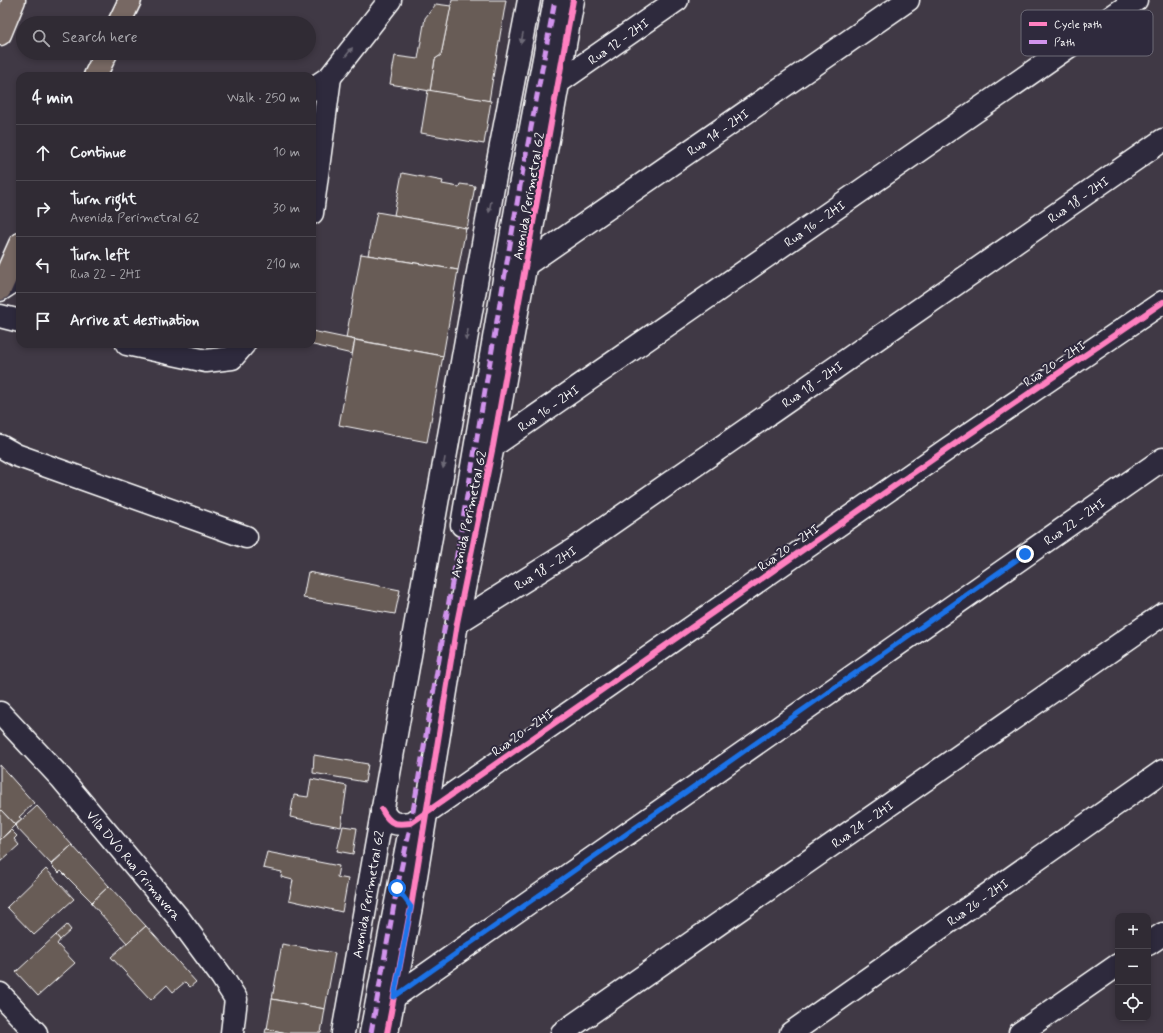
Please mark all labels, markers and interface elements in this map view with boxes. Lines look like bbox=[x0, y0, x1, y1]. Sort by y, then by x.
legend bbox=[1021, 10, 1153, 56]
street label: Rua 12 - 2HI bbox=[585, 15, 653, 69]
search box bbox=[16, 16, 316, 60]
text: Cycle path bbox=[1054, 18, 1102, 32]
icon: search bbox=[30, 27, 52, 49]
text: Search here bbox=[62, 28, 138, 48]
one-way arrow bbox=[519, 32, 525, 44]
text: Path bbox=[1054, 36, 1075, 50]
one-way arrow bbox=[344, 46, 353, 57]
text: 4 min bbox=[32, 87, 73, 109]
text: Walk · 250 m bbox=[227, 90, 300, 107]
street label: Rua 14 - 2HI bbox=[684, 106, 753, 160]
street label: Avenida Perimetral G2 bbox=[510, 131, 549, 261]
icon: ahead bbox=[32, 142, 54, 164]
text: Continue bbox=[70, 143, 126, 163]
text: 10 m bbox=[273, 144, 300, 161]
street label: Rua 18 - 2HI bbox=[1045, 173, 1113, 228]
text: Turn right bbox=[70, 190, 137, 210]
street label: Rua 16 - 2HI bbox=[781, 197, 849, 252]
icon: right bbox=[32, 198, 54, 220]
text: 30 m bbox=[273, 200, 300, 217]
one-way arrow bbox=[486, 201, 492, 213]
text: Avenida Perimetral G2 bbox=[70, 210, 199, 227]
text: Turn left bbox=[70, 246, 130, 266]
icon: left bbox=[32, 254, 54, 276]
text: 210 m bbox=[266, 256, 300, 273]
text: Rua 22 - 2HI bbox=[70, 266, 141, 283]
icon: arrive bbox=[32, 310, 54, 332]
text: Arrive at destination bbox=[70, 311, 199, 331]
one-way arrow bbox=[464, 329, 470, 341]
street label: Rua 20 - 2HI bbox=[1020, 337, 1089, 391]
street label: Rua 18 - 2HI bbox=[779, 358, 847, 412]
street label: Rua 16 - 2HI bbox=[515, 382, 583, 436]
street label: Avenida Perimetral G2 bbox=[448, 449, 491, 579]
one-way arrow bbox=[441, 457, 447, 469]
street label: Rua 22 - 2HI bbox=[1041, 495, 1109, 550]
street label: Rua 20 - 2HI bbox=[755, 521, 823, 576]
street label: Rua 18 - 2HI bbox=[511, 543, 580, 595]
route end bbox=[1016, 545, 1034, 563]
street label: Rua 20 - 2HI bbox=[489, 706, 557, 761]
street label: Rua 24 - 2HI bbox=[829, 797, 898, 853]
street label: Vila DVO Rua Primavera bbox=[82, 808, 184, 925]
street label: Avenida Perimetral G2 bbox=[349, 829, 389, 960]
street label: Rua 26 - 2HI bbox=[944, 875, 1013, 930]
route start bbox=[388, 879, 406, 897]
map controls bbox=[1115, 913, 1151, 1021]
button: + bbox=[1115, 913, 1151, 949]
button: − bbox=[1115, 949, 1151, 985]
button: locate bbox=[1115, 985, 1151, 1021]

